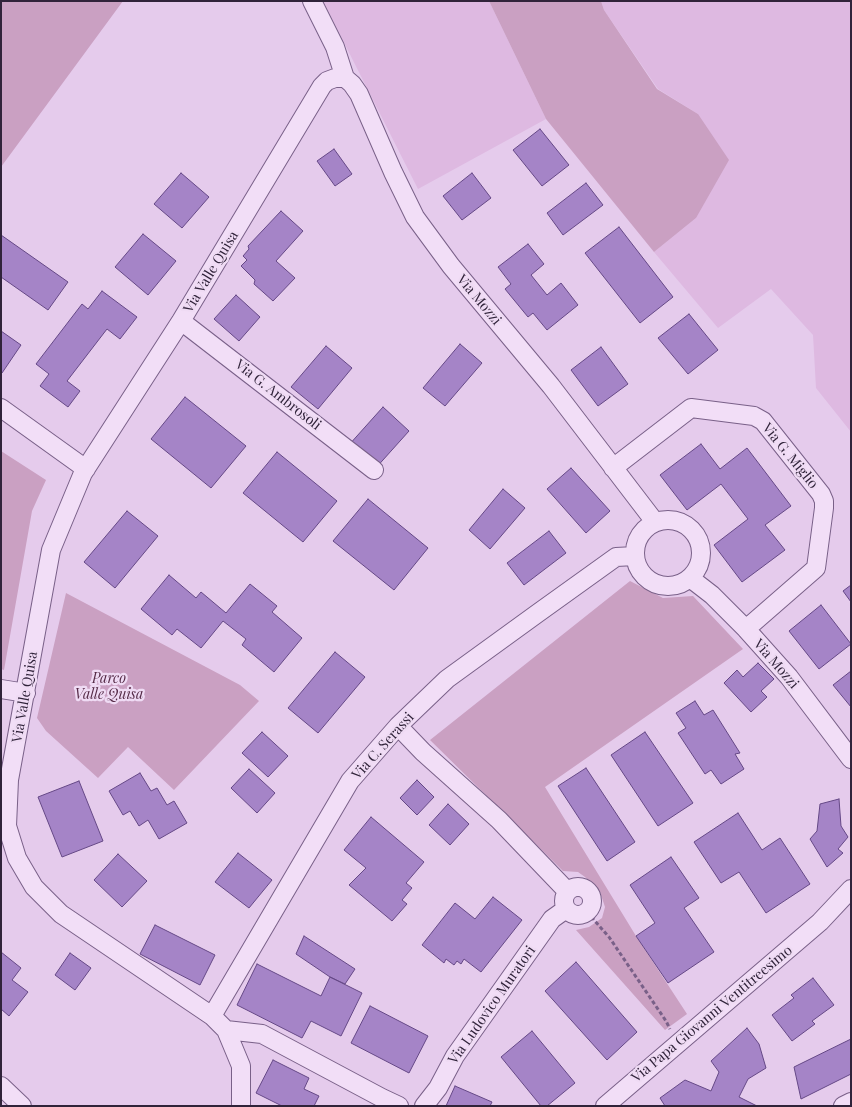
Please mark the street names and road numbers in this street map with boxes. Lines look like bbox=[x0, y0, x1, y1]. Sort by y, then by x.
street label: Via Valle Quisa bbox=[180, 228, 242, 316]
street label: Via Mozzi bbox=[453, 272, 505, 328]
street label: Via G. Ambrosoli bbox=[232, 356, 324, 434]
street label: Via G. Miglio bbox=[759, 420, 821, 492]
street label: Via Mozzi bbox=[750, 636, 802, 692]
street label: Via Valle Quisa bbox=[9, 650, 41, 744]
street label: Via C. Serassi bbox=[349, 709, 417, 783]
street label: Via Papa Giovanni Ventitreesimo bbox=[628, 942, 796, 1086]
street label: Via Ludovico Muratori bbox=[445, 943, 539, 1067]

